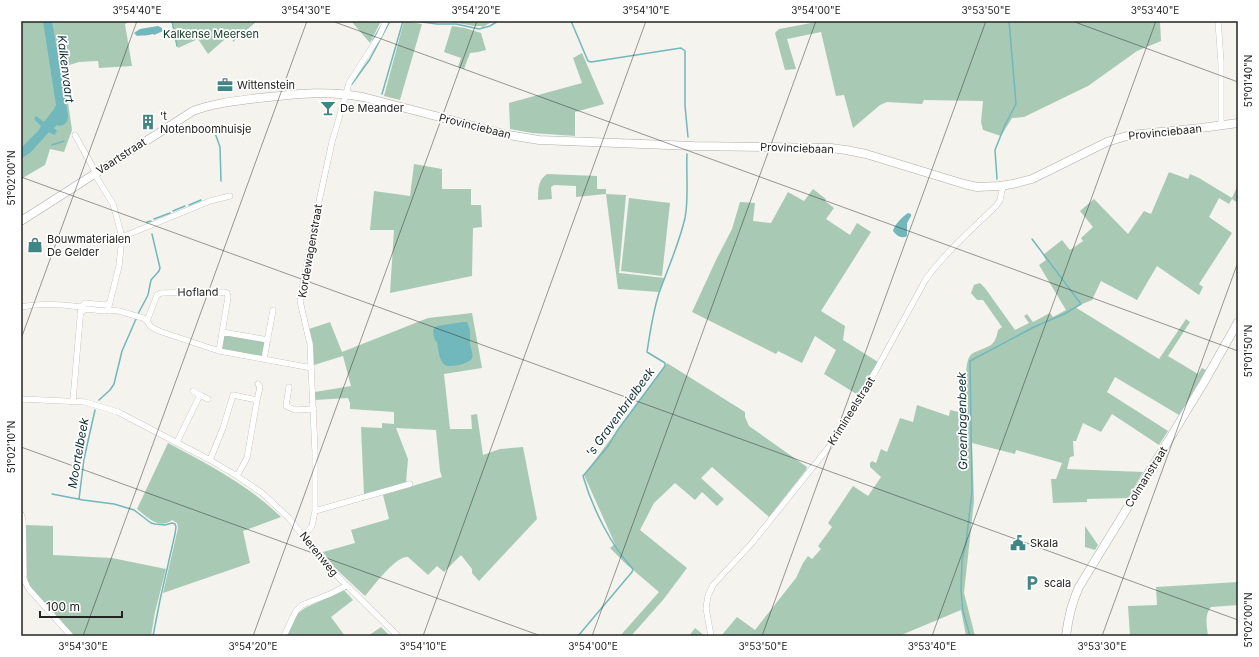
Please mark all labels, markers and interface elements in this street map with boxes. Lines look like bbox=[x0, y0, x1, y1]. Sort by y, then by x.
text: 3°54'40"E bbox=[113, 4, 161, 16]
text: 3°54'30"E bbox=[281, 4, 331, 16]
text: 3°54'20"E bbox=[451, 4, 501, 16]
text: 3°54'10"E bbox=[622, 4, 670, 16]
text: 3°54'00"E bbox=[791, 4, 841, 16]
text: 3°53'50"E bbox=[962, 4, 1010, 16]
text: 3°53'40"E bbox=[1131, 4, 1179, 16]
park label: Kalkense Meersen bbox=[163, 27, 259, 41]
water label: Kalkenvaart bbox=[54, 34, 78, 105]
text: 51°01'40"N bbox=[1242, 55, 1254, 107]
office icon: Wittenstein bbox=[216, 76, 234, 94]
place label: Wittenstein bbox=[237, 78, 295, 92]
bar icon: De Meander bbox=[319, 99, 337, 117]
place label: De Meander bbox=[340, 101, 404, 115]
place label: 't Notenboomhuisje bbox=[160, 109, 251, 136]
street label: Provinciebaan bbox=[438, 110, 512, 142]
building icon: 't Notenboomhuisje bbox=[139, 113, 157, 131]
street label: Provinciebaan bbox=[1128, 121, 1202, 143]
street label: Vaartstraat bbox=[93, 134, 149, 177]
street label: Provinciebaan bbox=[760, 140, 834, 156]
text: 51°02'00"N bbox=[5, 151, 17, 205]
street label: Kordewagenstraat bbox=[295, 203, 325, 299]
place label: Bouwmaterialen De Gelder bbox=[47, 232, 131, 259]
shop icon: Bouwmaterialen De Gelder bbox=[26, 236, 44, 254]
street label: Hofland bbox=[177, 285, 219, 299]
text: 51°01'50"N bbox=[1242, 325, 1254, 377]
water label: 's Gravenbrielbeek bbox=[583, 364, 658, 460]
water label: Groenhagenbeek bbox=[954, 371, 970, 470]
street label: Krimineelstraat bbox=[824, 374, 878, 448]
water label: Moortelbeek bbox=[64, 416, 92, 489]
text: 51°02'10"N bbox=[5, 421, 17, 473]
street label: Colmanstraat bbox=[1122, 444, 1170, 510]
street label: Nerenweg bbox=[297, 529, 341, 579]
public building icon: Skala bbox=[1009, 534, 1027, 552]
place label: Skala bbox=[1030, 536, 1058, 550]
parking icon: scala bbox=[1023, 574, 1041, 592]
place label: scala bbox=[1044, 576, 1071, 590]
scale bar bbox=[40, 593, 122, 619]
text: 51°02'00"N bbox=[1242, 593, 1254, 647]
text: 100 m bbox=[46, 599, 80, 614]
text: 3°54'30"E bbox=[58, 640, 108, 652]
text: 3°54'20"E bbox=[228, 640, 278, 652]
text: 3°54'10"E bbox=[399, 640, 447, 652]
text: 3°54'00"E bbox=[568, 640, 618, 652]
text: 3°53'50"E bbox=[739, 640, 787, 652]
text: 3°53'40"E bbox=[908, 640, 956, 652]
text: 3°53'30"E bbox=[1078, 640, 1127, 652]

